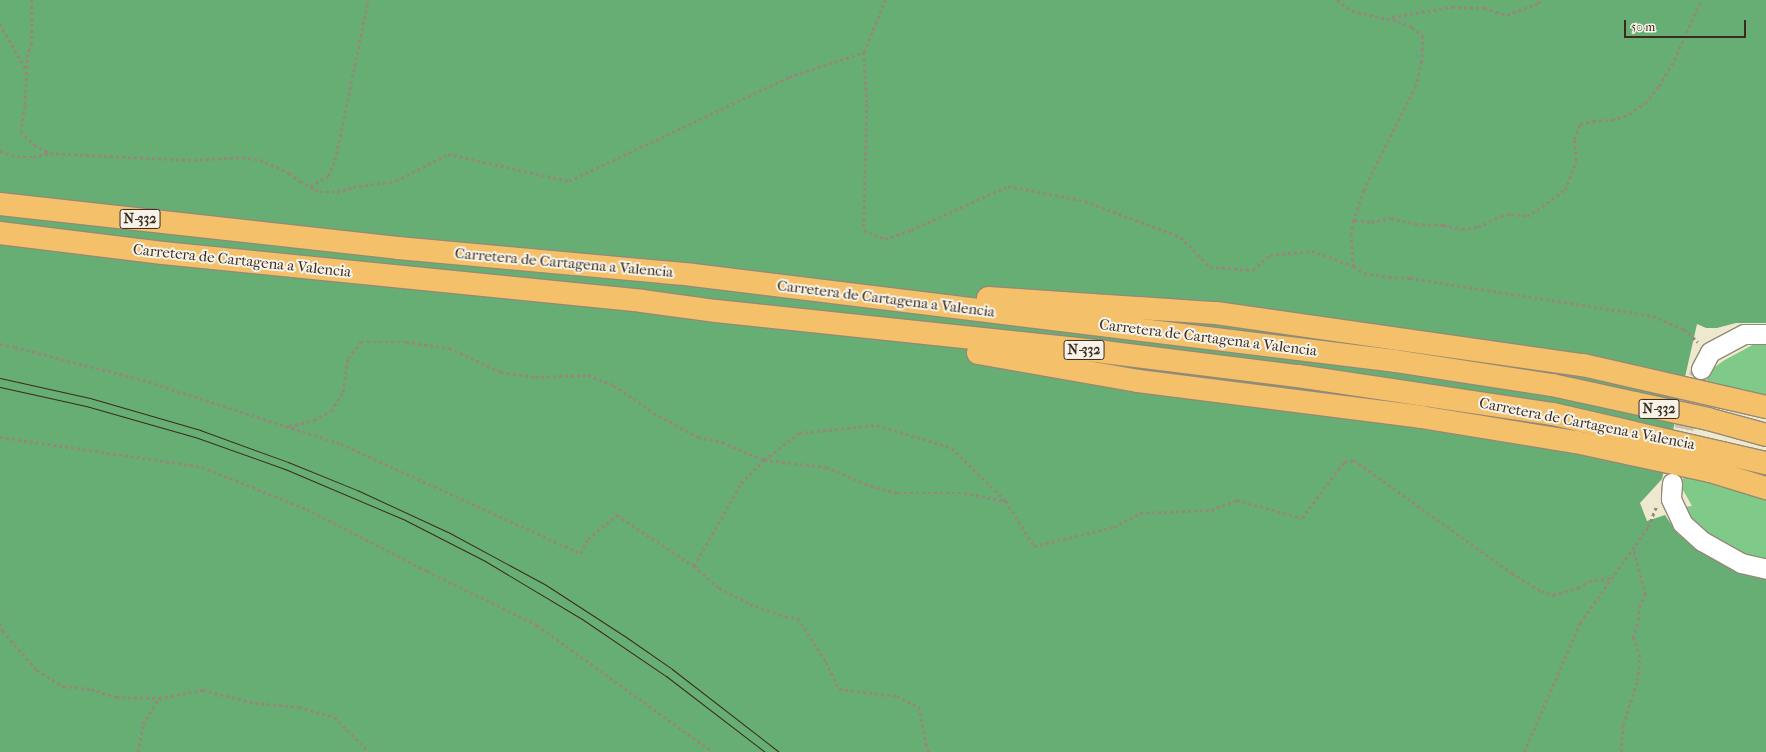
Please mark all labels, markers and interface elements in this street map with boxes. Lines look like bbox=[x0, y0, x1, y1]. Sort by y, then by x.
scale bar bbox=[1626, 12, 1748, 38]
text: 50 m bbox=[1631, 20, 1655, 34]
road number: N-332 bbox=[119, 207, 161, 231]
street label: Carretera de Cartagena a Valencia bbox=[132, 241, 352, 281]
street label: Carretera de Cartagena a Valencia bbox=[454, 244, 674, 282]
street label: Carretera de Cartagena a Valencia bbox=[776, 277, 996, 321]
street label: Carretera de Cartagena a Valencia bbox=[1098, 316, 1318, 360]
road number: N-332 bbox=[1063, 338, 1105, 362]
street label: Carretera de Cartagena a Valencia bbox=[1478, 394, 1696, 454]
road number: N-332 bbox=[1638, 397, 1680, 421]

